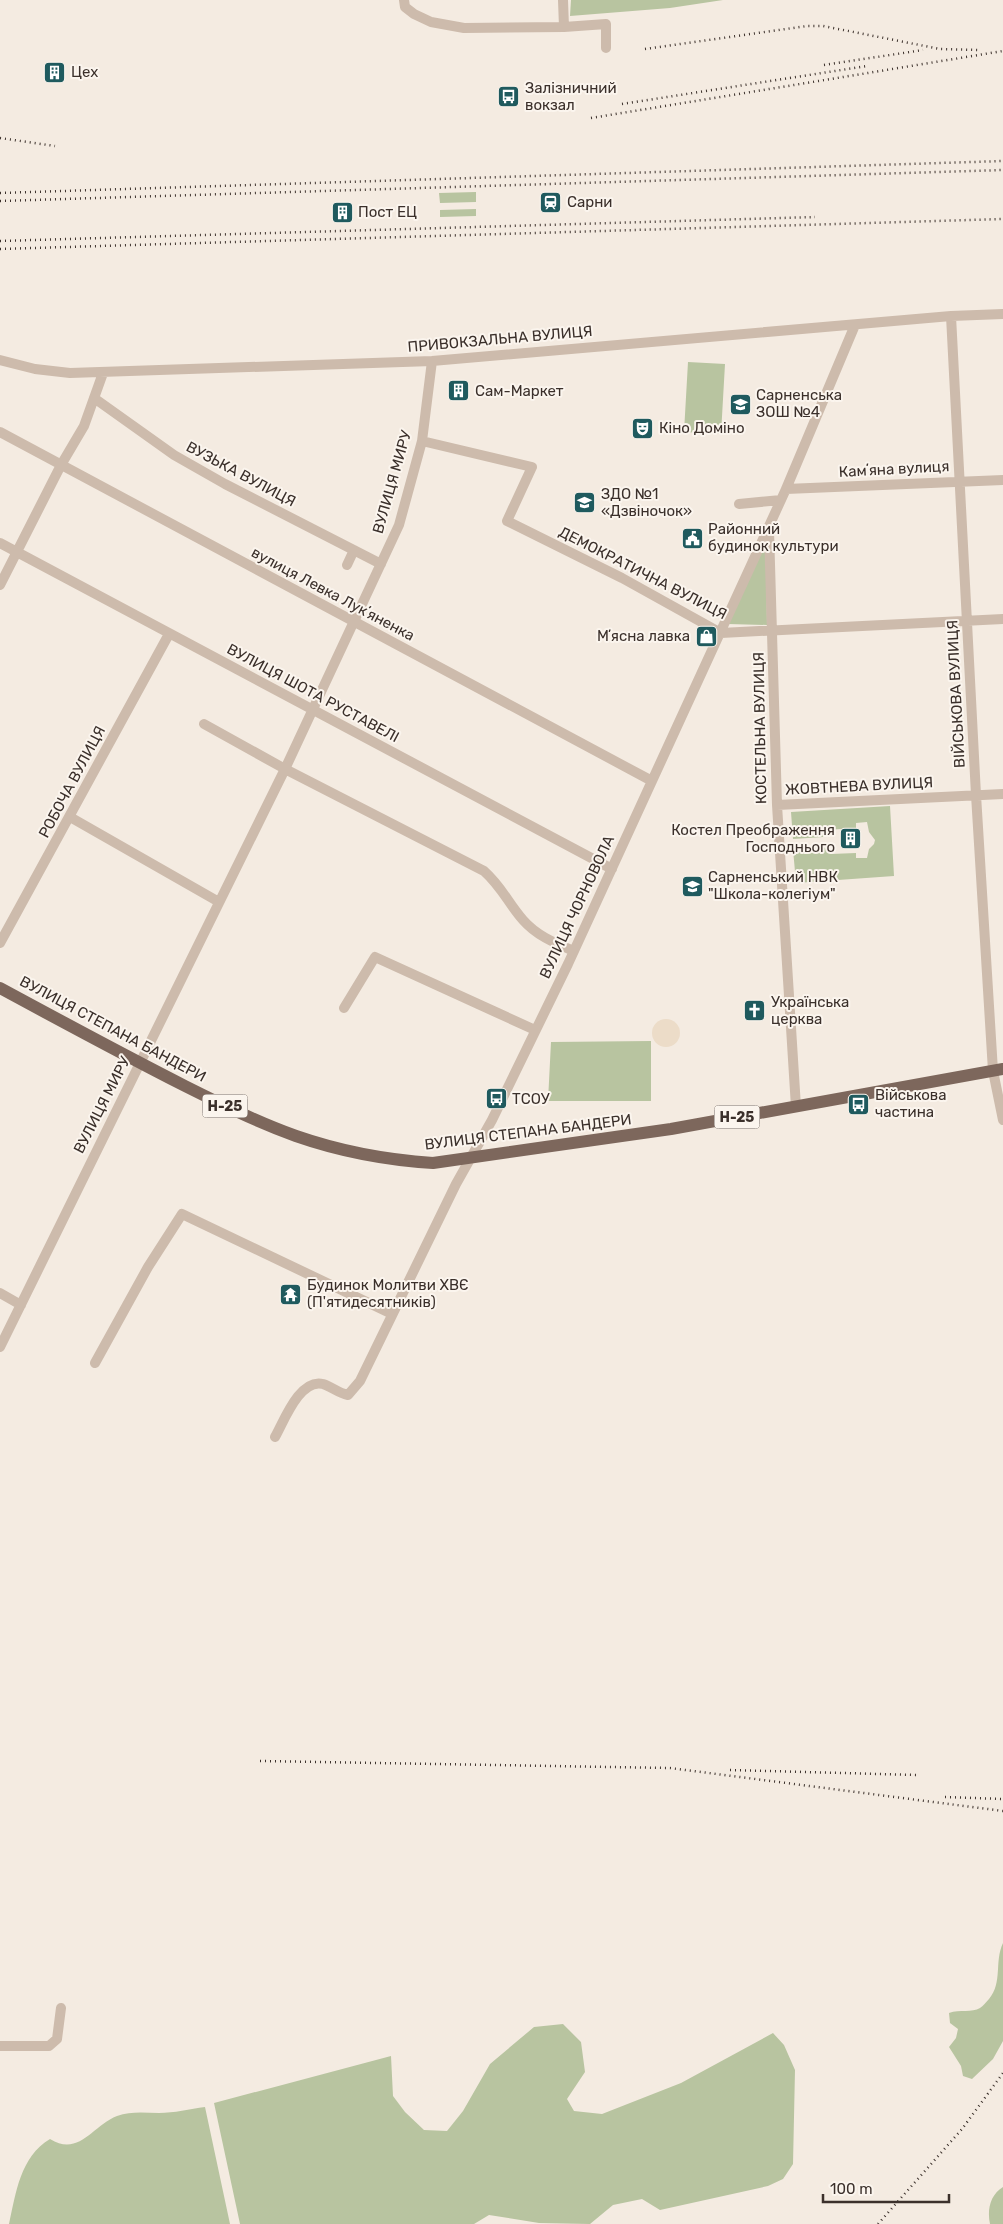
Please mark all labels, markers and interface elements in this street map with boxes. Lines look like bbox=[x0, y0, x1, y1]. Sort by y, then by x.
building icon: Цех bbox=[43, 60, 67, 84]
place label: Цех bbox=[71, 63, 98, 81]
place label: Залізничний вокзал bbox=[525, 79, 617, 114]
bus stop icon: Залізничний вокзал bbox=[497, 85, 521, 109]
station icon: Сарни bbox=[539, 190, 563, 214]
place label: Сарни bbox=[567, 193, 612, 211]
building icon: Пост ЕЦ bbox=[330, 200, 354, 224]
place label: Пост ЕЦ bbox=[358, 203, 417, 221]
street label: ПРИВОКЗАЛЬНА ВУЛИЦЯ bbox=[407, 322, 593, 356]
building icon: Сам-Маркет bbox=[447, 379, 471, 403]
place label: Сам-Маркет bbox=[475, 382, 564, 400]
place label: Сарненська ЗОШ №4 bbox=[756, 386, 842, 421]
school or university icon: Сарненська ЗОШ №4 bbox=[728, 392, 752, 416]
theatre icon: Кіно Доміно bbox=[631, 416, 655, 440]
place label: Кіно Доміно bbox=[659, 419, 745, 437]
street label: ВУЛИЦЯ МИРУ bbox=[369, 428, 415, 536]
street label: ВУЗЬКА ВУЛИЦЯ bbox=[183, 438, 299, 510]
street label: Камʼяна вулиця bbox=[838, 457, 950, 481]
place label: ЗДО №1 «Дзвіночок» bbox=[601, 485, 692, 520]
school or university icon: ЗДО №1 «Дзвіночок» bbox=[573, 491, 597, 515]
place label: Районний будинок культури bbox=[708, 520, 839, 555]
street label: ДЕМОКРАТИЧНА ВУЛИЦЯ bbox=[556, 523, 730, 623]
public building icon: Районний будинок культури bbox=[680, 526, 704, 550]
street label: вулиця Левка Лукʼяненка bbox=[248, 543, 418, 645]
street label: ВІЙСЬКОВА ВУЛИЦЯ bbox=[943, 620, 969, 768]
shop icon: Мʼясна лавка bbox=[694, 624, 718, 648]
place label: Мʼясна лавка bbox=[597, 627, 690, 645]
street label: ВУЛИЦЯ ШОТА РУСТАВЕЛІ bbox=[224, 640, 402, 746]
street label: КОСТЕЛЬНА ВУЛИЦЯ bbox=[750, 652, 770, 804]
street label: РОБОЧА ВУЛИЦЯ bbox=[35, 723, 109, 841]
street label: ЖОВТНЕВА ВУЛИЦЯ bbox=[784, 773, 934, 799]
place label: Костел Преображення Господнього bbox=[671, 821, 835, 856]
building icon: Костел Преображення Господнього bbox=[839, 827, 863, 851]
street label: ВУЛИЦЯ ЧОРНОВОЛА bbox=[536, 833, 618, 981]
place label: Сарненський НВК "Школа-колегіум" bbox=[708, 868, 838, 903]
school or university icon: Сарненський НВК "Школа-колегіум" bbox=[680, 874, 704, 898]
street label: ВУЛИЦЯ СТЕПАНА БАНДЕРИ bbox=[17, 972, 209, 1086]
place label: Українська церква bbox=[771, 993, 849, 1028]
church icon: Українська церква bbox=[743, 999, 767, 1023]
street label: ВУЛИЦЯ МИРУ bbox=[70, 1053, 134, 1156]
place label: Військова частина bbox=[875, 1086, 947, 1121]
bus stop icon: ТСОУ bbox=[484, 1087, 508, 1111]
place label: ТСОУ bbox=[512, 1090, 550, 1108]
bus stop icon: Військова частина bbox=[847, 1092, 871, 1116]
road number: Н-25 bbox=[202, 1094, 248, 1118]
road number: Н-25 bbox=[714, 1106, 760, 1128]
street label: ВУЛИЦЯ СТЕПАНА БАНДЕРИ bbox=[423, 1110, 633, 1154]
place label: Будинок Молитви ХВЄ (П'ятидесятників) bbox=[307, 1276, 469, 1311]
temple icon: Будинок Молитви ХВЄ (П'ятидесятників) bbox=[279, 1282, 303, 1306]
scale bar bbox=[823, 2172, 949, 2204]
text: 100 m bbox=[830, 2180, 872, 2198]

